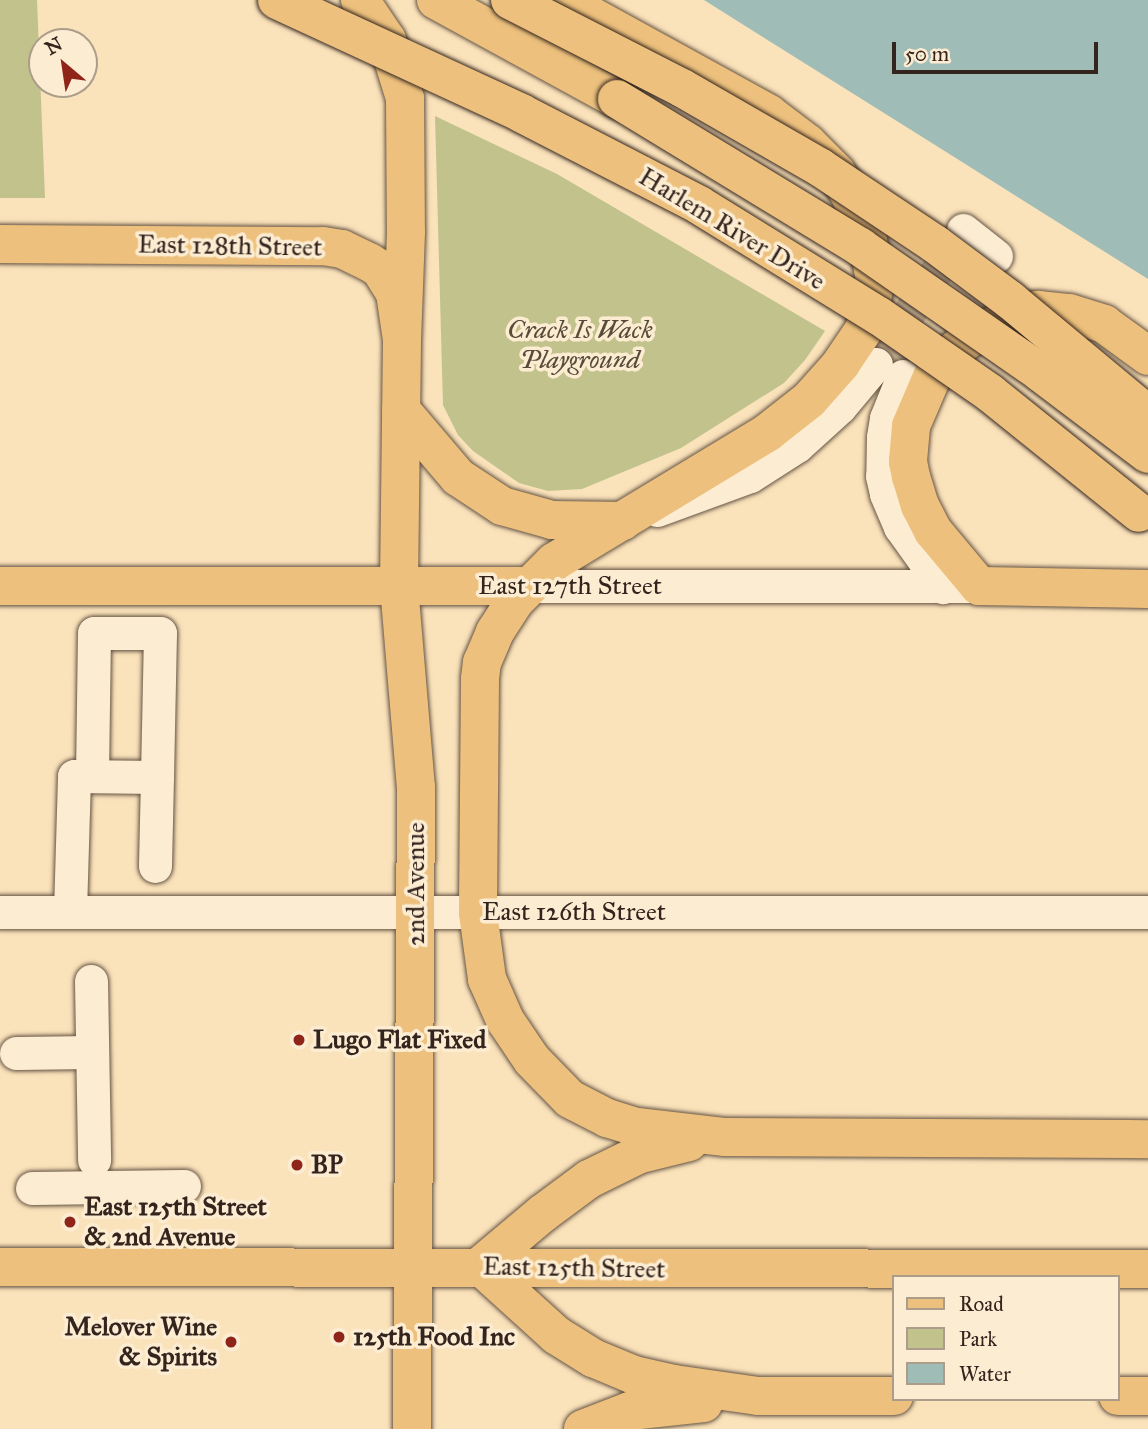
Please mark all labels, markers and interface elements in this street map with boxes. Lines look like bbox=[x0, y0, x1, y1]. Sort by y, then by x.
north arrow bbox=[28, 28, 98, 98]
scale bar bbox=[896, 28, 1102, 72]
text: N bbox=[41, 32, 66, 60]
text: 50 m bbox=[905, 41, 949, 67]
street label: Harlem River Drive bbox=[633, 161, 831, 297]
street label: East 128th Street bbox=[137, 229, 323, 263]
park label: Crack Is Wack Playground bbox=[507, 314, 653, 376]
street label: East 127th Street bbox=[478, 570, 662, 602]
street label: 2nd Avenue bbox=[400, 822, 432, 946]
street label: East 126th Street bbox=[482, 896, 666, 928]
place label: Lugo Flat Fixed bbox=[313, 1024, 486, 1056]
marker: Lugo Flat Fixed bbox=[291, 1032, 307, 1048]
place label: BP bbox=[311, 1149, 343, 1181]
marker: BP bbox=[289, 1157, 305, 1173]
place label: East 125th Street & 2nd Avenue bbox=[84, 1191, 267, 1252]
marker: East 125th Street & 2nd Avenue bbox=[62, 1214, 78, 1230]
street label: East 125th Street bbox=[482, 1251, 666, 1285]
legend bbox=[892, 1275, 1120, 1401]
text: Road bbox=[959, 1291, 1004, 1317]
place label: Melover Wine & Spirits bbox=[65, 1311, 217, 1372]
place label: 125th Food Inc bbox=[353, 1321, 515, 1353]
text: Park bbox=[959, 1326, 997, 1352]
marker: 125th Food Inc bbox=[331, 1329, 347, 1345]
marker: Melover Wine & Spirits bbox=[223, 1334, 239, 1350]
text: Water bbox=[959, 1361, 1011, 1387]

